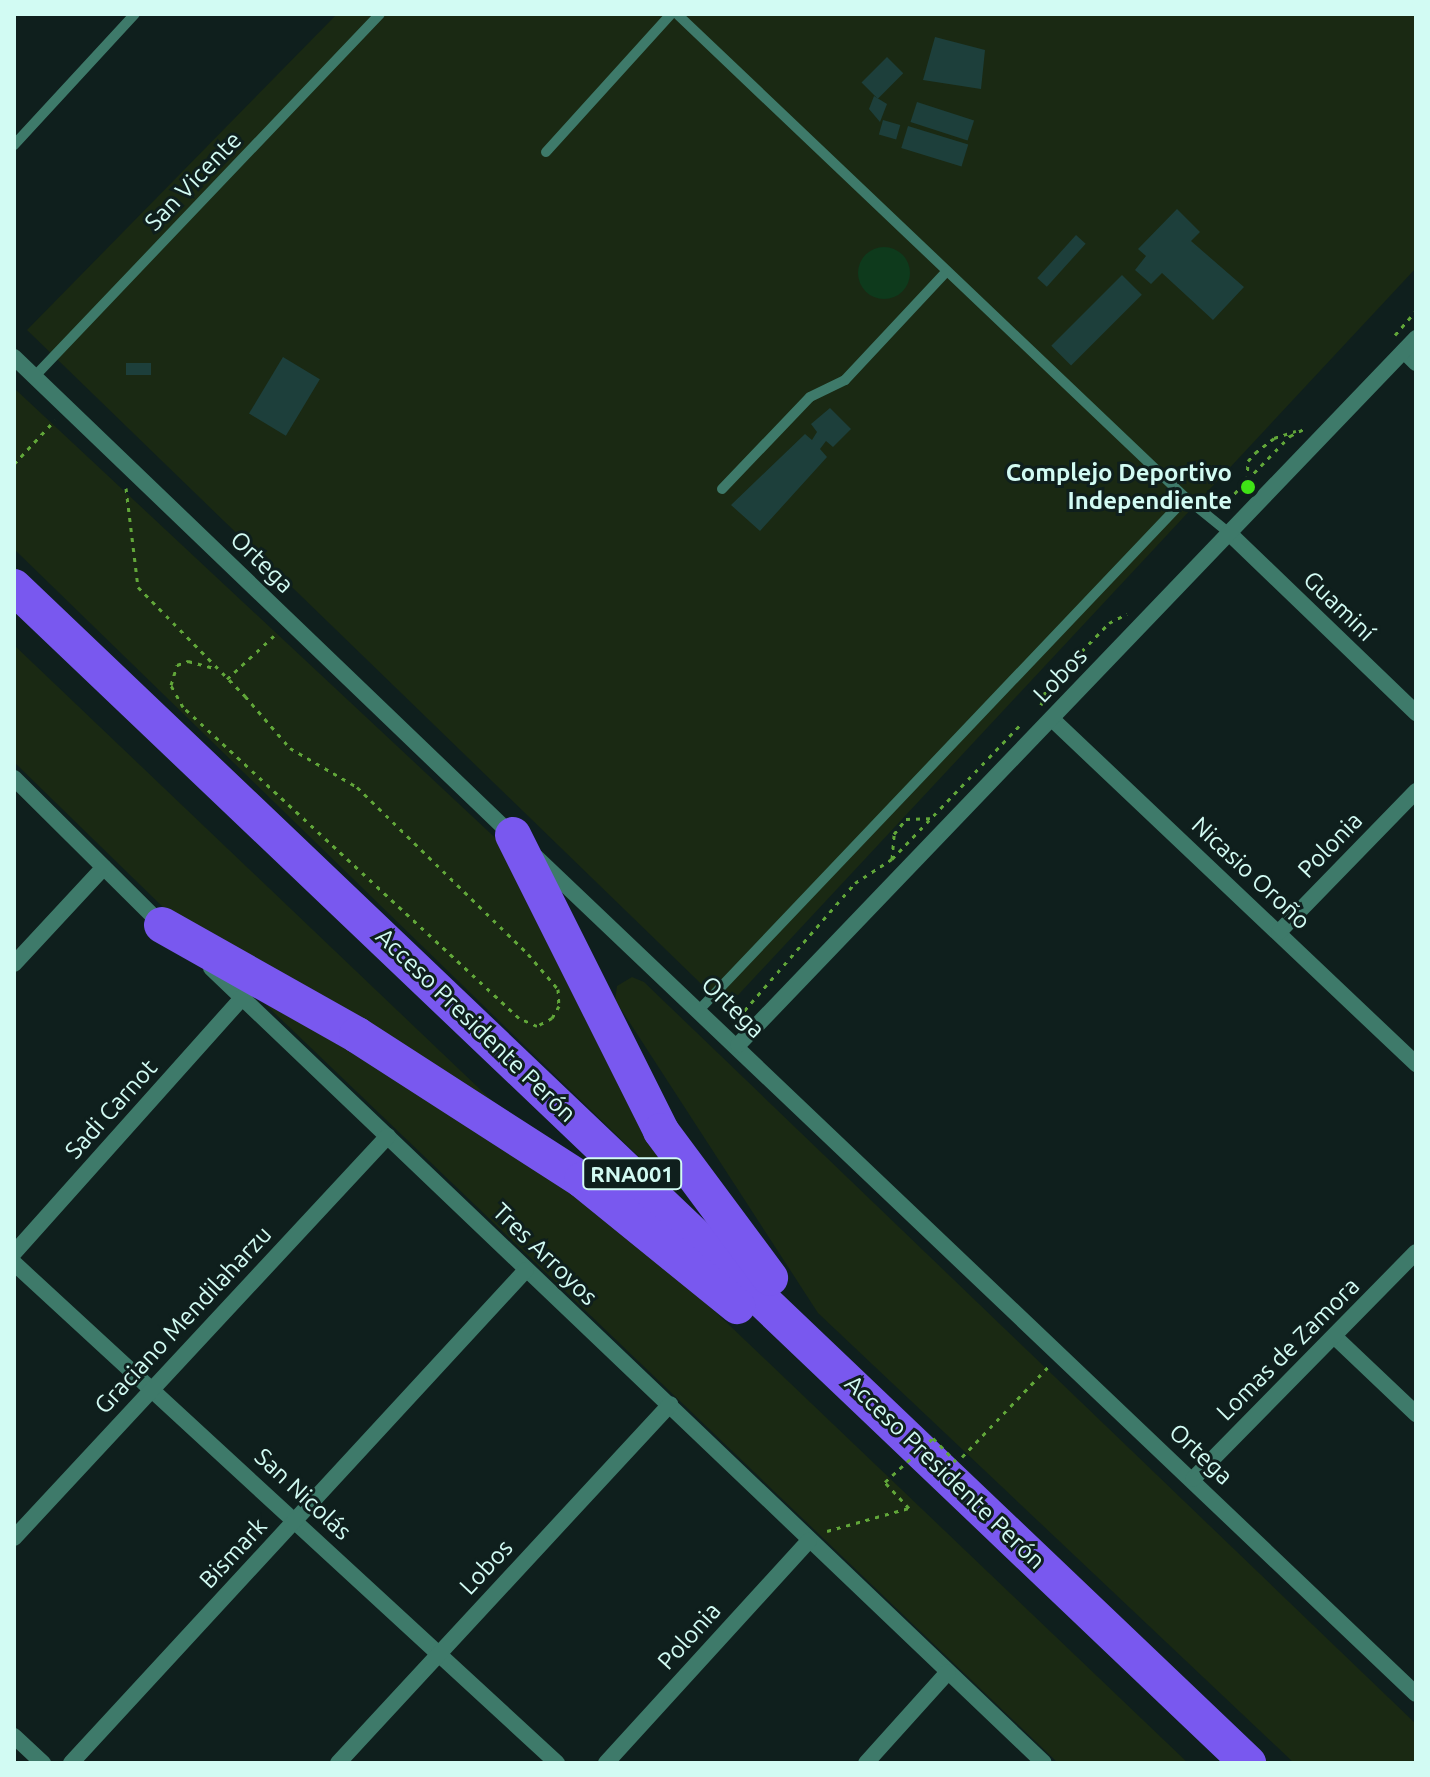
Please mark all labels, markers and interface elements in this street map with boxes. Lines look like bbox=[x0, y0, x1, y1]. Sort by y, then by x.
street label: San Vicente bbox=[139, 125, 247, 237]
place label: Complejo Deportivo Independiente bbox=[1006, 459, 1232, 515]
marker: Complejo Deportivo Independiente bbox=[1239, 478, 1257, 496]
street label: Ortega bbox=[224, 525, 300, 599]
street label: Guaminí bbox=[1297, 565, 1381, 647]
street label: Lobos bbox=[1027, 642, 1093, 708]
street label: Polonia bbox=[1292, 806, 1368, 884]
street label: Nicasio Oroño bbox=[1186, 811, 1316, 935]
street label: Acceso Presidente Perón bbox=[370, 922, 582, 1128]
street label: Ortega bbox=[695, 970, 771, 1044]
street label: Sadi Carnot bbox=[59, 1053, 163, 1165]
road number: RNA001 bbox=[582, 1156, 682, 1192]
street label: Tres Arroyos bbox=[487, 1197, 603, 1311]
street label: Graciano Mendilaharzu bbox=[89, 1220, 277, 1420]
street label: Lomas de Zamora bbox=[1211, 1272, 1365, 1426]
street label: Acceso Presidente Perón bbox=[839, 1369, 1051, 1575]
street label: Ortega bbox=[1163, 1417, 1239, 1491]
street label: San Nicolás bbox=[249, 1442, 357, 1546]
street label: Bismark bbox=[193, 1512, 273, 1594]
street label: Lobos bbox=[453, 1534, 519, 1600]
street label: Polonia bbox=[651, 1597, 727, 1675]

